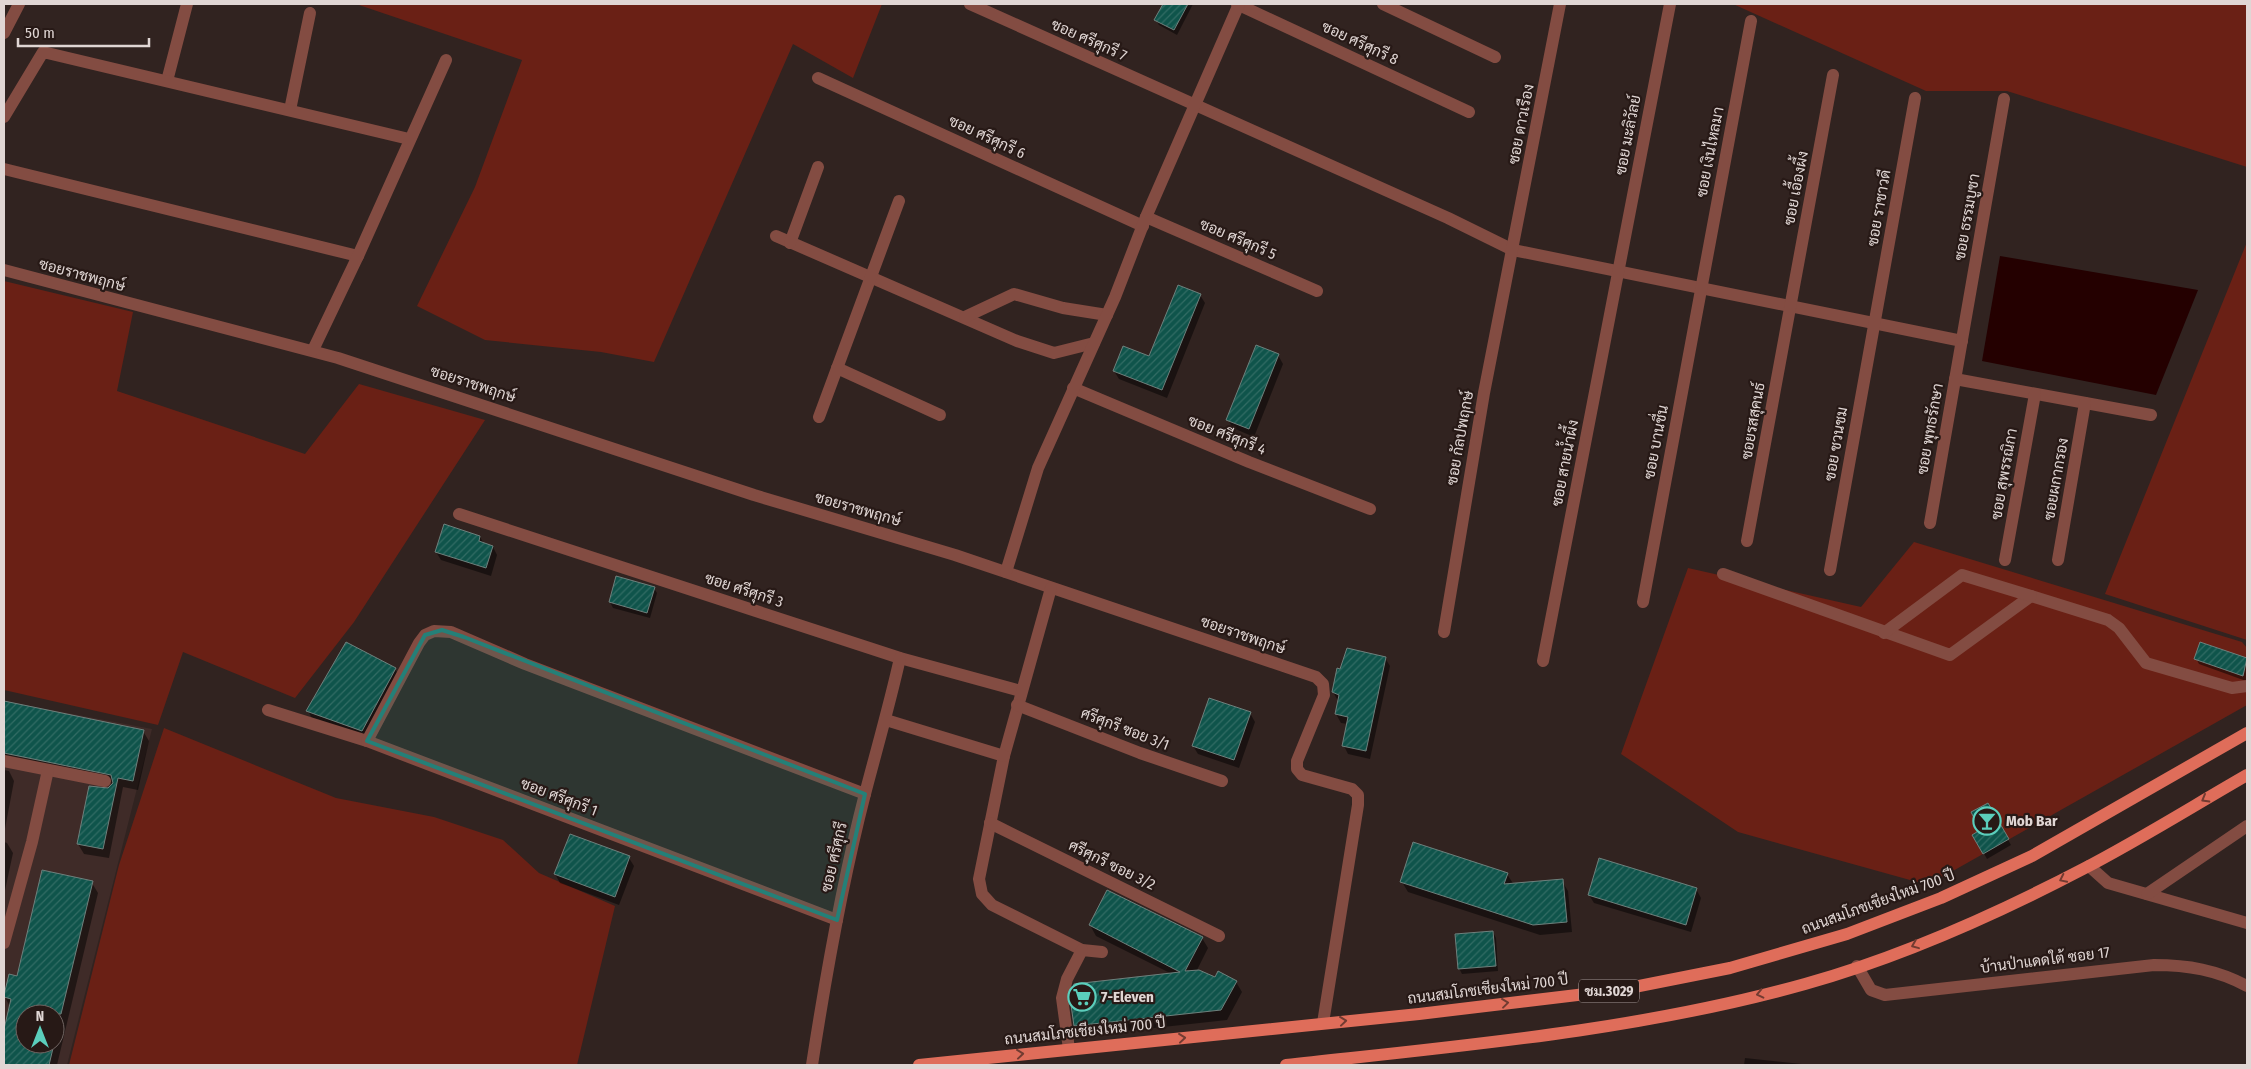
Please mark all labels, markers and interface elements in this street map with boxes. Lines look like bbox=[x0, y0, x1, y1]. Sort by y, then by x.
street label: ซอย ศรีศุกรี 7 bbox=[1048, 14, 1130, 67]
scale bar bbox=[18, 15, 149, 47]
street label: ซอย ศรีศุกรี 8 bbox=[1318, 17, 1402, 70]
text: 50 m bbox=[25, 24, 55, 42]
street label: ซอย ดาวเรือง bbox=[1503, 82, 1538, 166]
street label: ซอย มะลิวัลย์ bbox=[1610, 93, 1645, 176]
street label: ซอย เงินไหลมา bbox=[1691, 105, 1728, 199]
street label: ซอย ศรีศุกรี 6 bbox=[945, 111, 1029, 164]
street label: ซอย เอื้องผึ้ง bbox=[1774, 148, 1812, 227]
street label: ซอย ราชาวดี bbox=[1862, 168, 1895, 248]
street label: ซอย ธรรมบูชา bbox=[1950, 172, 1984, 262]
street label: ซอย ศรีศุกรี 5 bbox=[1196, 214, 1280, 265]
street label: ซอยราชพฤกษ์ bbox=[37, 254, 128, 295]
street label: ซอยราชพฤกษ์ bbox=[428, 361, 519, 407]
street label: ซอยรสสุคนธ์ bbox=[1736, 381, 1771, 461]
street label: ซอย พุทธรักษา bbox=[1913, 382, 1949, 476]
street label: ซอย กัลปพฤกษ์ bbox=[1442, 388, 1477, 487]
street label: ซอย บานชื่น bbox=[1634, 402, 1672, 481]
street label: ซอย ชวนชม bbox=[1821, 406, 1851, 482]
street label: ซอย ศรีศุกรี 4 bbox=[1185, 410, 1269, 461]
street label: ซอย สายน้ำผึ้ง bbox=[1542, 417, 1582, 508]
street label: ซอย สุพรรณิกา bbox=[1987, 427, 2023, 521]
street label: ซอยผกากรอง bbox=[2040, 436, 2072, 522]
street label: ซอยราชพฤกษ์ bbox=[813, 487, 904, 530]
street label: ซอย ศรีศุกรี 3 bbox=[702, 568, 786, 613]
street label: ซอยราชพฤกษ์ bbox=[1198, 611, 1289, 658]
street label: ศรีศุกรี ซอย 3/1 bbox=[1077, 703, 1172, 756]
street label: ซอย ศรีศุกรี 1 bbox=[517, 773, 600, 822]
one-way arrow bbox=[2201, 793, 2210, 803]
bar icon: Mob Bar bbox=[1972, 806, 2002, 836]
place label: Mob Bar bbox=[2006, 812, 2058, 830]
street label: ซอย ศรีศุกรี bbox=[816, 820, 853, 894]
street label: ศรีศุกรี ซอย 3/2 bbox=[1065, 835, 1159, 896]
street label: ถนนสมโภชเชียงใหม่ 700 ปี bbox=[1799, 865, 1957, 938]
one-way arrow bbox=[2059, 873, 2068, 883]
one-way arrow bbox=[1911, 939, 1920, 949]
street label: บ้านป่าแดดใต้ ซอย 17 bbox=[1979, 942, 2111, 977]
street label: ถนนสมโภชเชียงใหม่ 700 ปี bbox=[1407, 969, 1569, 1008]
road number: ชม.3029 bbox=[1579, 979, 1639, 1002]
supermarket icon: 7-Eleven bbox=[1067, 982, 1097, 1012]
place label: 7-Eleven bbox=[1101, 988, 1154, 1006]
one-way arrow bbox=[1756, 988, 1765, 999]
one-way arrow bbox=[1501, 998, 1509, 1009]
north arrow bbox=[15, 1004, 65, 1054]
text: N bbox=[36, 1008, 44, 1025]
street label: ถนนสมโภชเชียงใหม่ 700 ปี bbox=[1004, 1013, 1166, 1048]
one-way arrow bbox=[1339, 1016, 1347, 1027]
one-way arrow bbox=[1178, 1032, 1186, 1043]
one-way arrow bbox=[1016, 1049, 1024, 1060]

